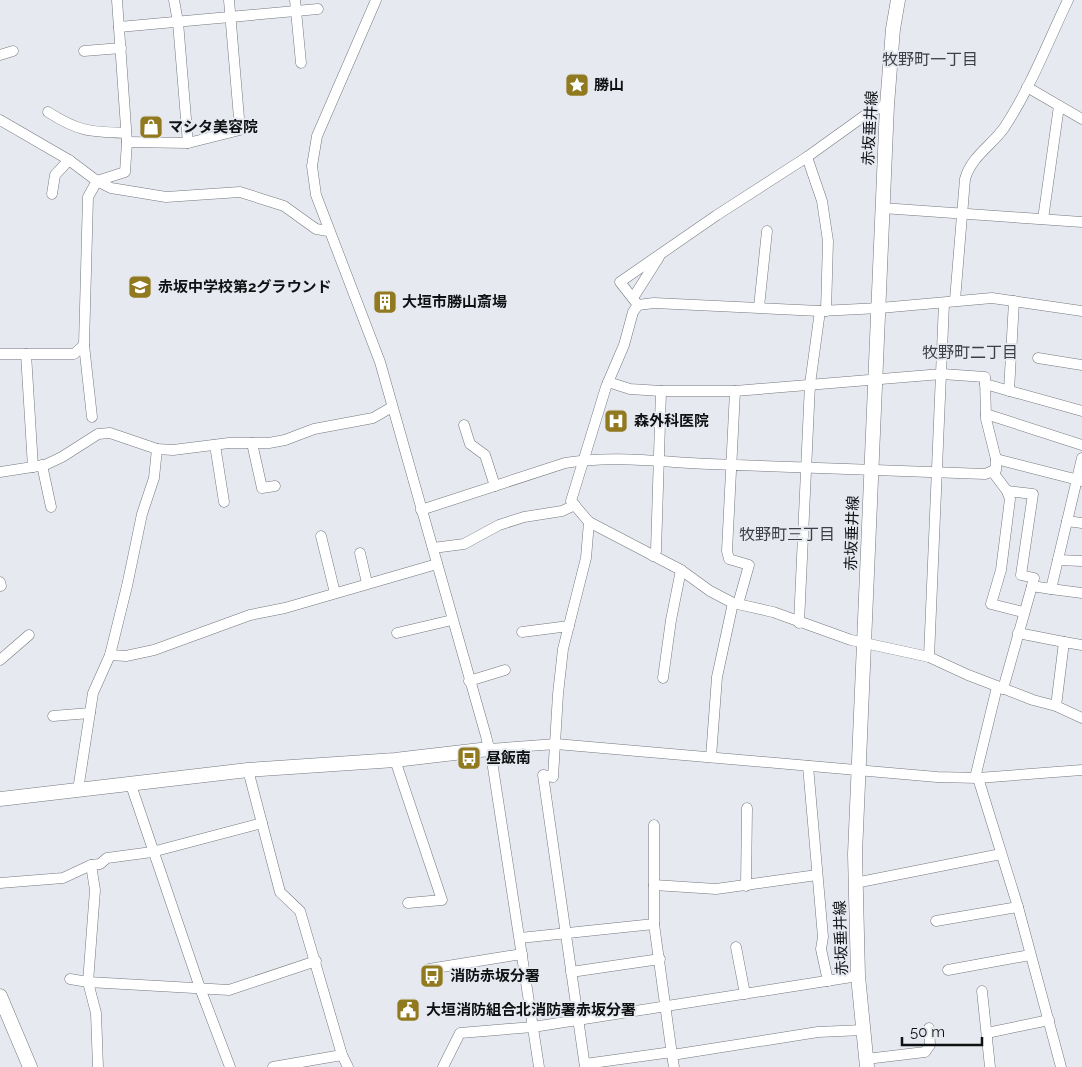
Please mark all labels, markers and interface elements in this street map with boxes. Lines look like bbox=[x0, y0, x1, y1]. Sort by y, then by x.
district label: 牧野町一丁目 bbox=[882, 50, 978, 69]
place icon: 勝山 bbox=[564, 72, 590, 98]
place label: 勝山 bbox=[594, 76, 624, 94]
street label: 赤坂垂井線 bbox=[859, 90, 881, 166]
shop icon: マシタ美容院 bbox=[138, 114, 164, 140]
place label: マシタ美容院 bbox=[168, 118, 258, 136]
school or university icon: 赤坂中学校第2グラウンド bbox=[127, 274, 153, 300]
place label: 赤坂中学校第2グラウンド bbox=[158, 278, 331, 296]
building icon: 大垣市勝山斎場 bbox=[372, 289, 398, 315]
place label: 大垣市勝山斎場 bbox=[402, 293, 507, 311]
district label: 牧野町二丁目 bbox=[922, 343, 1018, 362]
hospital icon: 森外科医院 bbox=[603, 408, 629, 434]
place label: 森外科医院 bbox=[634, 412, 709, 430]
street label: 赤坂垂井線 bbox=[842, 495, 862, 571]
district label: 牧野町三丁目 bbox=[739, 525, 835, 544]
bus stop icon: 昼飯南 bbox=[456, 745, 482, 771]
place label: 昼飯南 bbox=[486, 749, 531, 767]
street label: 赤坂垂井線 bbox=[831, 900, 851, 976]
bus stop icon: 消防赤坂分署 bbox=[419, 963, 445, 989]
place label: 消防赤坂分署 bbox=[450, 967, 540, 985]
public building icon: 大垣消防組合北消防署赤坂分署 bbox=[395, 997, 421, 1023]
place label: 大垣消防組合北消防署赤坂分署 bbox=[426, 1001, 636, 1019]
scale bar bbox=[902, 1014, 982, 1046]
text: 50 m bbox=[910, 1023, 945, 1041]

